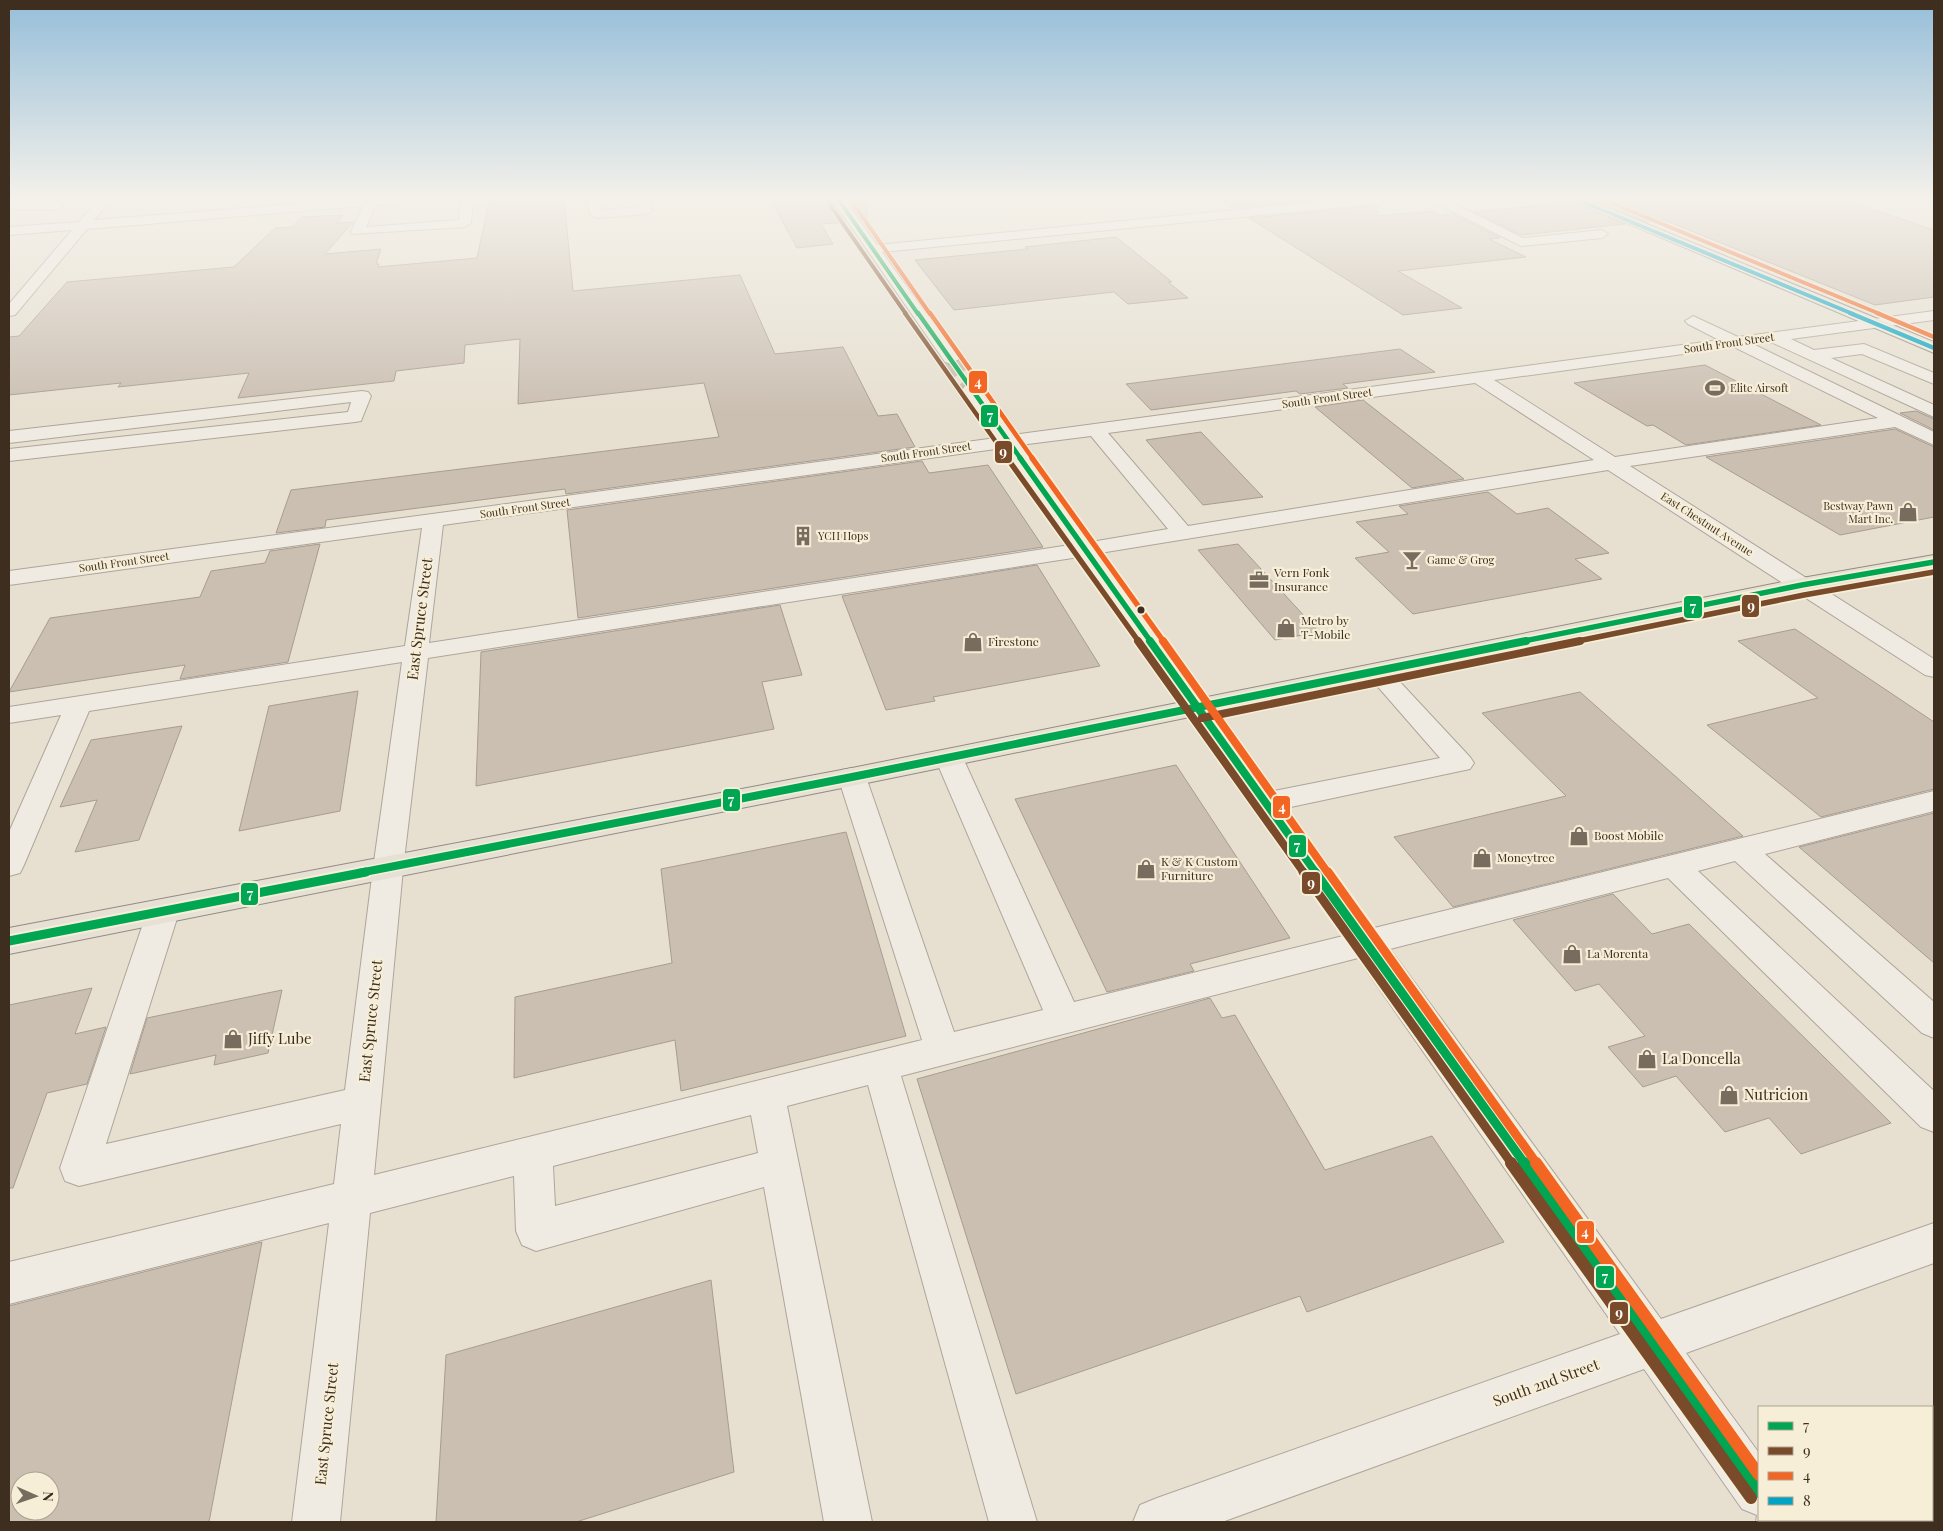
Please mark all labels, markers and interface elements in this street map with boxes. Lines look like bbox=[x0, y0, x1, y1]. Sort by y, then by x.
street label: South Front Street bbox=[1683, 329, 1775, 356]
line badge: 4 bbox=[968, 370, 988, 394]
text: 4 bbox=[974, 372, 982, 391]
sports icon: Elite Airsoft bbox=[1704, 377, 1726, 399]
place label: Elite Airsoft bbox=[1730, 380, 1789, 395]
street label: South Front Street bbox=[1281, 384, 1373, 411]
line badge: 7 bbox=[980, 404, 999, 428]
text: 7 bbox=[987, 406, 994, 425]
street label: South Front Street bbox=[880, 438, 972, 465]
line badge: 9 bbox=[994, 440, 1013, 464]
text: 9 bbox=[999, 442, 1007, 461]
street label: East Chestnut Avenue bbox=[1658, 488, 1757, 559]
street label: South Front Street bbox=[479, 494, 571, 521]
place label: Bestway Pawn Mart Inc. bbox=[1823, 498, 1893, 526]
shop icon: Bestway Pawn Mart Inc. bbox=[1897, 501, 1919, 523]
building icon: YCH Hops bbox=[792, 525, 814, 547]
place label: YCH Hops bbox=[817, 528, 868, 543]
street label: South Front Street bbox=[78, 548, 170, 575]
bar icon: Game & Grog bbox=[1401, 549, 1423, 571]
place label: Game & Grog bbox=[1427, 552, 1495, 567]
street label: East Spruce Street bbox=[402, 556, 437, 681]
place label: Vern Fonk Insurance bbox=[1273, 564, 1330, 594]
office icon: Vern Fonk Insurance bbox=[1248, 569, 1270, 591]
line badge: 9 bbox=[1741, 594, 1760, 618]
line badge: 7 bbox=[1683, 595, 1703, 619]
text: 9 bbox=[1747, 596, 1755, 615]
text: 7 bbox=[1690, 597, 1697, 616]
unlabelled marker bbox=[1136, 605, 1146, 615]
place label: Metro by T-Mobile bbox=[1301, 612, 1350, 642]
shop icon: Metro by T-Mobile bbox=[1275, 617, 1297, 639]
shop icon: Firestone bbox=[962, 631, 984, 653]
place label: Firestone bbox=[988, 633, 1039, 649]
line badge: 7 bbox=[722, 788, 741, 812]
text: 7 bbox=[728, 790, 735, 809]
line badge: 4 bbox=[1272, 795, 1291, 819]
text: 4 bbox=[1278, 797, 1286, 816]
shop icon: Boost Mobile bbox=[1568, 825, 1590, 847]
place label: Boost Mobile bbox=[1594, 827, 1664, 843]
line badge: 7 bbox=[1288, 834, 1307, 858]
text: 7 bbox=[1294, 836, 1301, 855]
shop icon: Moneytree bbox=[1471, 847, 1493, 869]
place label: Moneytree bbox=[1497, 849, 1554, 865]
place label: K & K Custom Furniture bbox=[1161, 853, 1238, 883]
shop icon: K & K Custom Furniture bbox=[1135, 858, 1157, 880]
line badge: 9 bbox=[1301, 871, 1321, 895]
text: 9 bbox=[1307, 873, 1315, 892]
line badge: 7 bbox=[240, 882, 259, 906]
text: 7 bbox=[247, 884, 254, 903]
shop icon: La Morenta bbox=[1561, 943, 1583, 965]
place label: La Morenta bbox=[1587, 945, 1648, 961]
street label: East Spruce Street bbox=[354, 958, 386, 1083]
shop icon: Jiffy Lube bbox=[222, 1028, 244, 1050]
place label: Jiffy Lube bbox=[247, 1028, 311, 1048]
shop icon: La Doncella bbox=[1636, 1048, 1658, 1070]
place label: La Doncella bbox=[1662, 1048, 1741, 1068]
shop icon: Nutricion bbox=[1718, 1084, 1740, 1106]
place label: Nutricion bbox=[1744, 1084, 1808, 1104]
line badge: 4 bbox=[1576, 1220, 1595, 1244]
text: 4 bbox=[1581, 1222, 1589, 1241]
line badge: 7 bbox=[1595, 1265, 1615, 1289]
text: 7 bbox=[1602, 1267, 1609, 1286]
line badge: 9 bbox=[1609, 1301, 1629, 1325]
text: 9 bbox=[1615, 1303, 1623, 1322]
street label: South 2nd Street bbox=[1490, 1353, 1602, 1411]
street label: East Spruce Street bbox=[310, 1361, 342, 1486]
legend bbox=[1758, 1406, 1933, 1521]
text: 7 bbox=[1803, 1415, 1809, 1435]
text: 9 bbox=[1803, 1440, 1811, 1460]
text: 4 bbox=[1803, 1465, 1810, 1485]
north arrow bbox=[10, 1471, 60, 1521]
text: 8 bbox=[1803, 1490, 1811, 1510]
text: N bbox=[39, 1491, 58, 1502]

